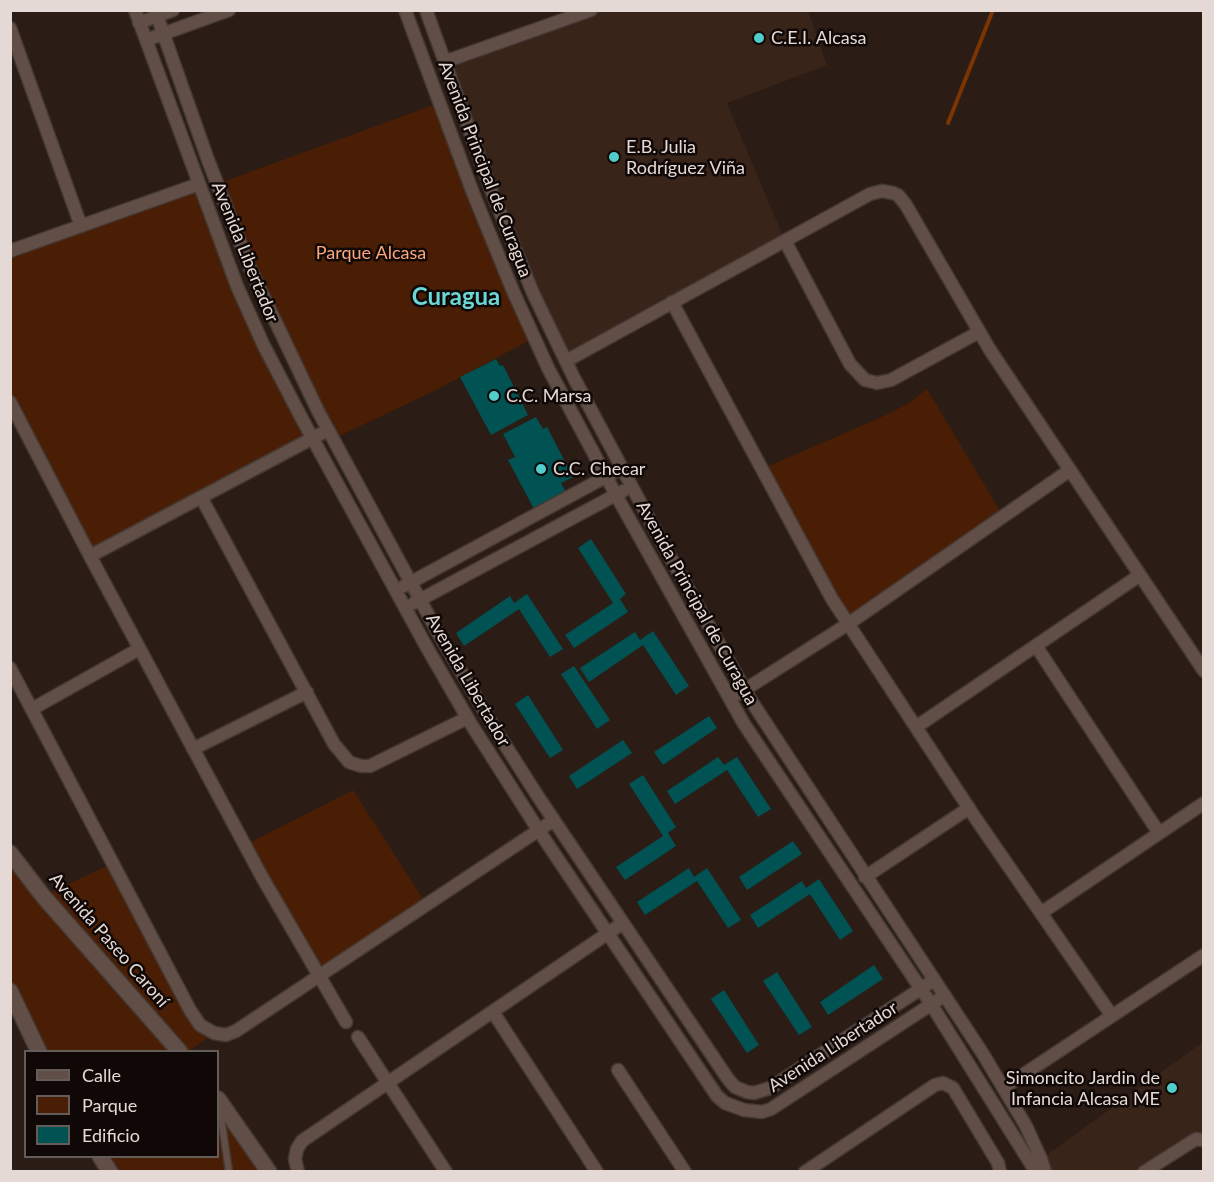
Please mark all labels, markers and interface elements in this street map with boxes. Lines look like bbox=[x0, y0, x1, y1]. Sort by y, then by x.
place label: C.E.I. Alcasa bbox=[771, 27, 866, 49]
marker: C.E.I. Alcasa bbox=[752, 31, 766, 45]
street label: Avenida Principal de Curagua bbox=[434, 58, 536, 280]
place label: E.B. Julia Rodríguez Viña bbox=[626, 136, 745, 178]
marker: E.B. Julia Rodríguez Viña bbox=[607, 150, 621, 164]
street label: Avenida Libertador bbox=[207, 178, 283, 326]
park label: Parque Alcasa bbox=[316, 242, 426, 264]
district label: Curagua bbox=[412, 283, 500, 311]
place label: C.C. Marsa bbox=[506, 385, 591, 407]
marker: C.C. Marsa bbox=[487, 389, 501, 403]
place label: C.C. Checar bbox=[553, 458, 645, 480]
marker: C.C. Checar bbox=[534, 462, 548, 476]
street label: Avenida Principal de Curagua bbox=[632, 497, 762, 709]
street label: Avenida Libertador bbox=[421, 610, 515, 750]
street label: Avenida Paseo Caroní bbox=[45, 868, 173, 1012]
street label: Avenida Libertador bbox=[764, 997, 902, 1097]
legend bbox=[24, 1050, 219, 1158]
text: Calle bbox=[82, 1064, 121, 1086]
place label: Simoncito Jardin de Infancia Alcasa ME bbox=[1006, 1067, 1160, 1110]
marker: Simoncito Jardin de Infancia Alcasa ME bbox=[1165, 1081, 1179, 1095]
text: Parque bbox=[82, 1094, 137, 1116]
text: Edificio bbox=[82, 1124, 140, 1146]

